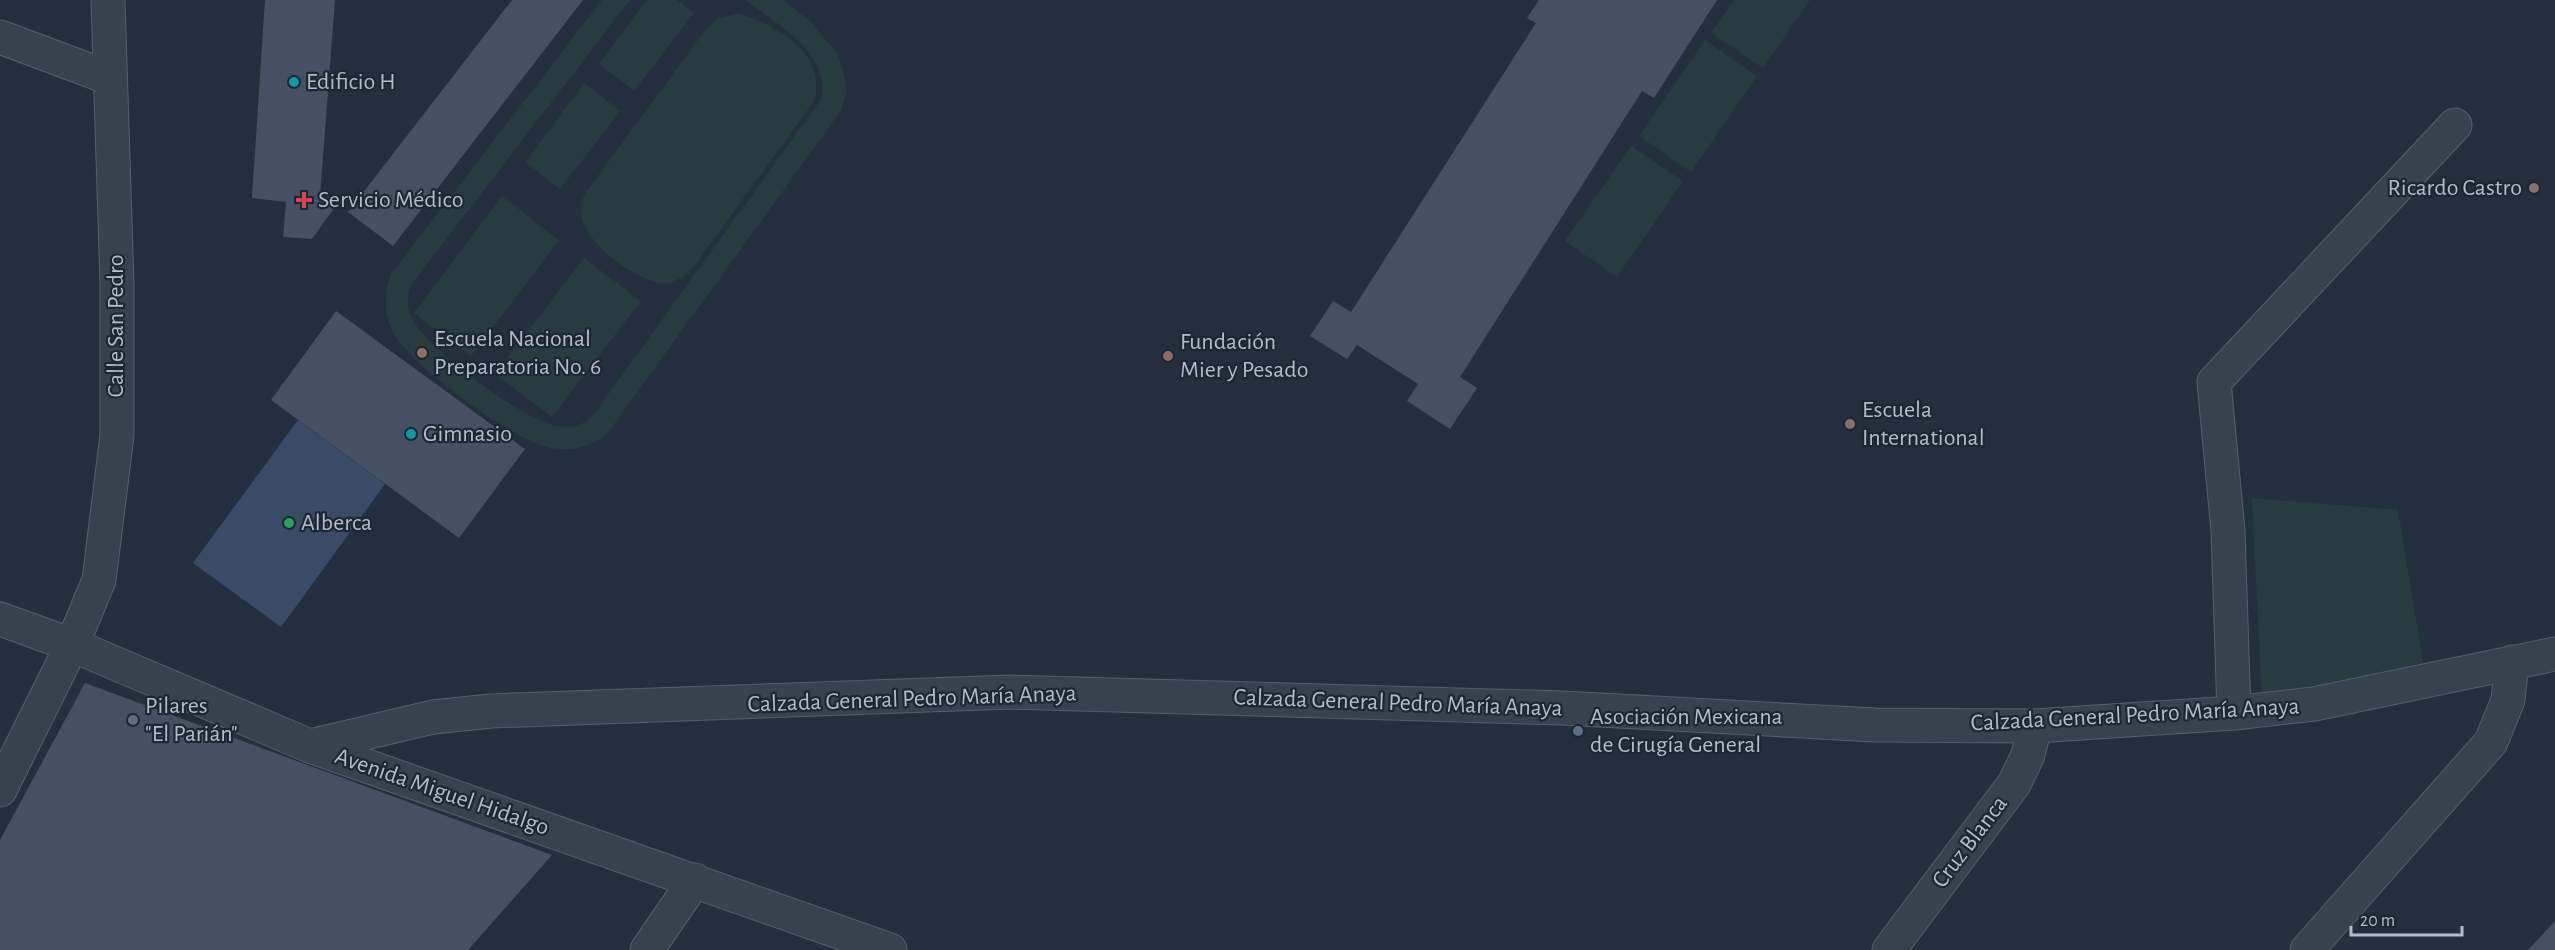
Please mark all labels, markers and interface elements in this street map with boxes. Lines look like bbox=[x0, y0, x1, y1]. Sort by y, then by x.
place label: Edificio H bbox=[306, 70, 396, 94]
marker: Edificio H bbox=[287, 75, 301, 89]
place label: Ricardo Castro bbox=[2388, 176, 2522, 200]
marker: Ricardo Castro bbox=[2527, 181, 2541, 195]
place label: Servicio Médico bbox=[318, 188, 464, 212]
marker: Servicio Médico bbox=[295, 191, 313, 209]
street label: Calle San Pedro bbox=[104, 255, 128, 397]
place label: Escuela Nacional Preparatoria No. 6 bbox=[434, 327, 601, 379]
place label: Fundación Mier y Pesado bbox=[1180, 330, 1308, 382]
marker: Escuela Nacional Preparatoria No. 6 bbox=[415, 346, 429, 360]
marker: Fundación Mier y Pesado bbox=[1161, 349, 1175, 363]
place label: Escuela International bbox=[1862, 398, 1985, 450]
marker: Escuela International bbox=[1843, 417, 1857, 431]
place label: Gimnasio bbox=[423, 422, 512, 446]
marker: Gimnasio bbox=[404, 427, 418, 441]
place label: Alberca bbox=[301, 511, 372, 535]
marker: Alberca bbox=[282, 516, 296, 530]
street label: Calzada General Pedro María Anaya bbox=[747, 681, 1077, 717]
street label: Calzada General Pedro María Anaya bbox=[1233, 685, 1563, 721]
place label: Pilares "El Parián" bbox=[145, 694, 238, 746]
street label: Calzada General Pedro María Anaya bbox=[1970, 694, 2300, 736]
place label: Asociación Mexicana de Cirugía General bbox=[1590, 705, 1783, 757]
marker: Pilares "El Parián" bbox=[126, 713, 140, 727]
marker: Asociación Mexicana de Cirugía General bbox=[1571, 724, 1585, 738]
street label: Avenida Miguel Hidalgo bbox=[332, 744, 552, 840]
street label: Cruz Blanca bbox=[1928, 792, 2012, 892]
scale bar bbox=[2351, 899, 2462, 937]
text: 20 m bbox=[2360, 912, 2395, 930]

